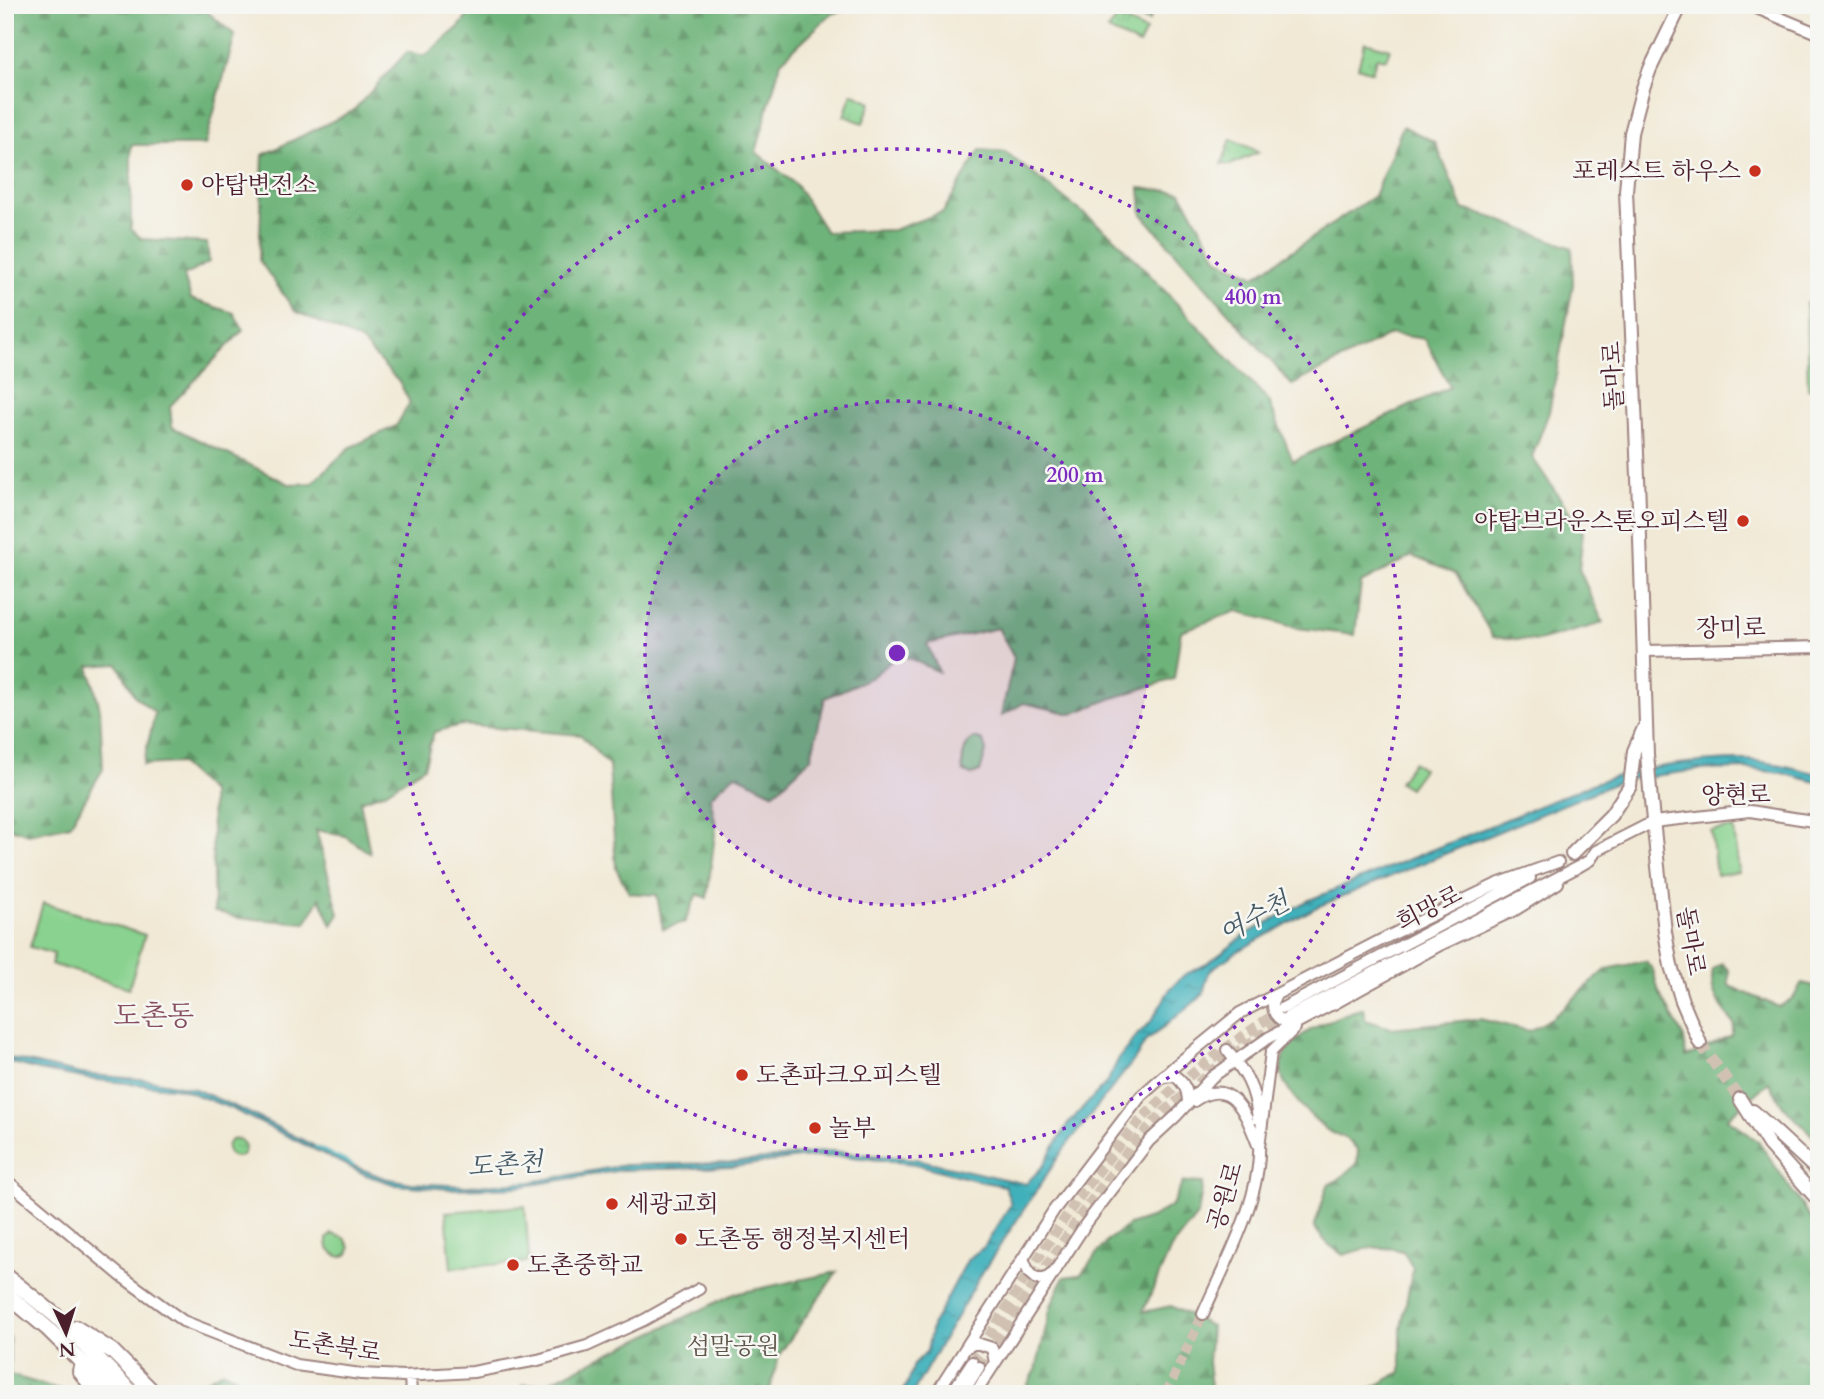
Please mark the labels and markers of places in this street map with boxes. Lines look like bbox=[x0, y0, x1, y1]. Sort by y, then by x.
place label: 포레스트 하우스 bbox=[1572, 155, 1741, 188]
marker: 포레스트 하우스 bbox=[1747, 163, 1763, 179]
place label: 야탑변전소 bbox=[201, 169, 317, 202]
marker: 야탑변전소 bbox=[179, 177, 195, 193]
place label: 야탑브라운스톤오피스텔 bbox=[1474, 505, 1729, 538]
marker: 야탑브라운스톤오피스텔 bbox=[1735, 513, 1751, 529]
centre of rings bbox=[885, 641, 909, 665]
place label: 도촌파크오피스텔 bbox=[756, 1059, 941, 1092]
marker: 도촌파크오피스텔 bbox=[734, 1067, 750, 1083]
place label: 놀부 bbox=[829, 1112, 875, 1145]
marker: 놀부 bbox=[807, 1120, 823, 1136]
place label: 세광교회 bbox=[626, 1188, 719, 1221]
marker: 세광교회 bbox=[604, 1196, 620, 1212]
place label: 도촌동 행정복지센터 bbox=[695, 1223, 910, 1256]
marker: 도촌동 행정복지센터 bbox=[673, 1231, 689, 1247]
place label: 도촌중학교 bbox=[527, 1249, 643, 1282]
marker: 도촌중학교 bbox=[505, 1257, 521, 1273]

